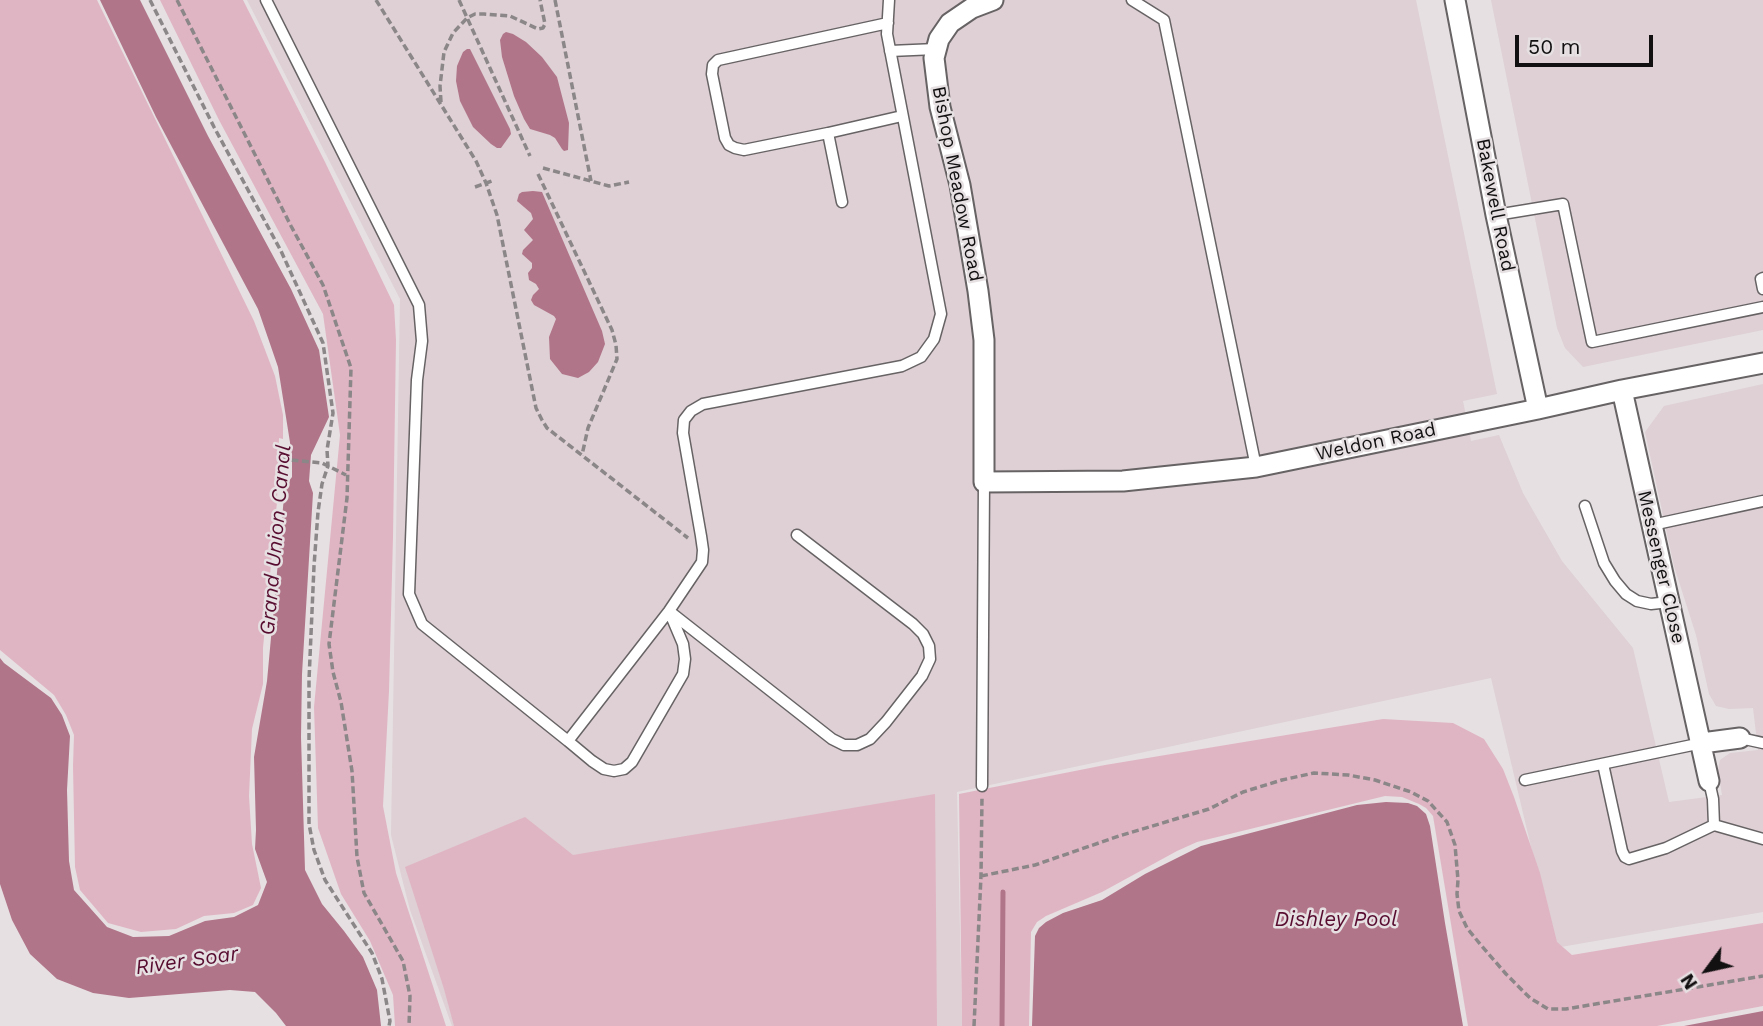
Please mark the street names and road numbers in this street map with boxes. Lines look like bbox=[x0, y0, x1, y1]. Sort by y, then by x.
street label: Bishop Meadow Road bbox=[927, 84, 987, 284]
street label: Bakewell Road bbox=[1471, 136, 1519, 274]
street label: Weldon Road bbox=[1314, 418, 1438, 466]
street label: Messenger Close bbox=[1632, 488, 1690, 646]

